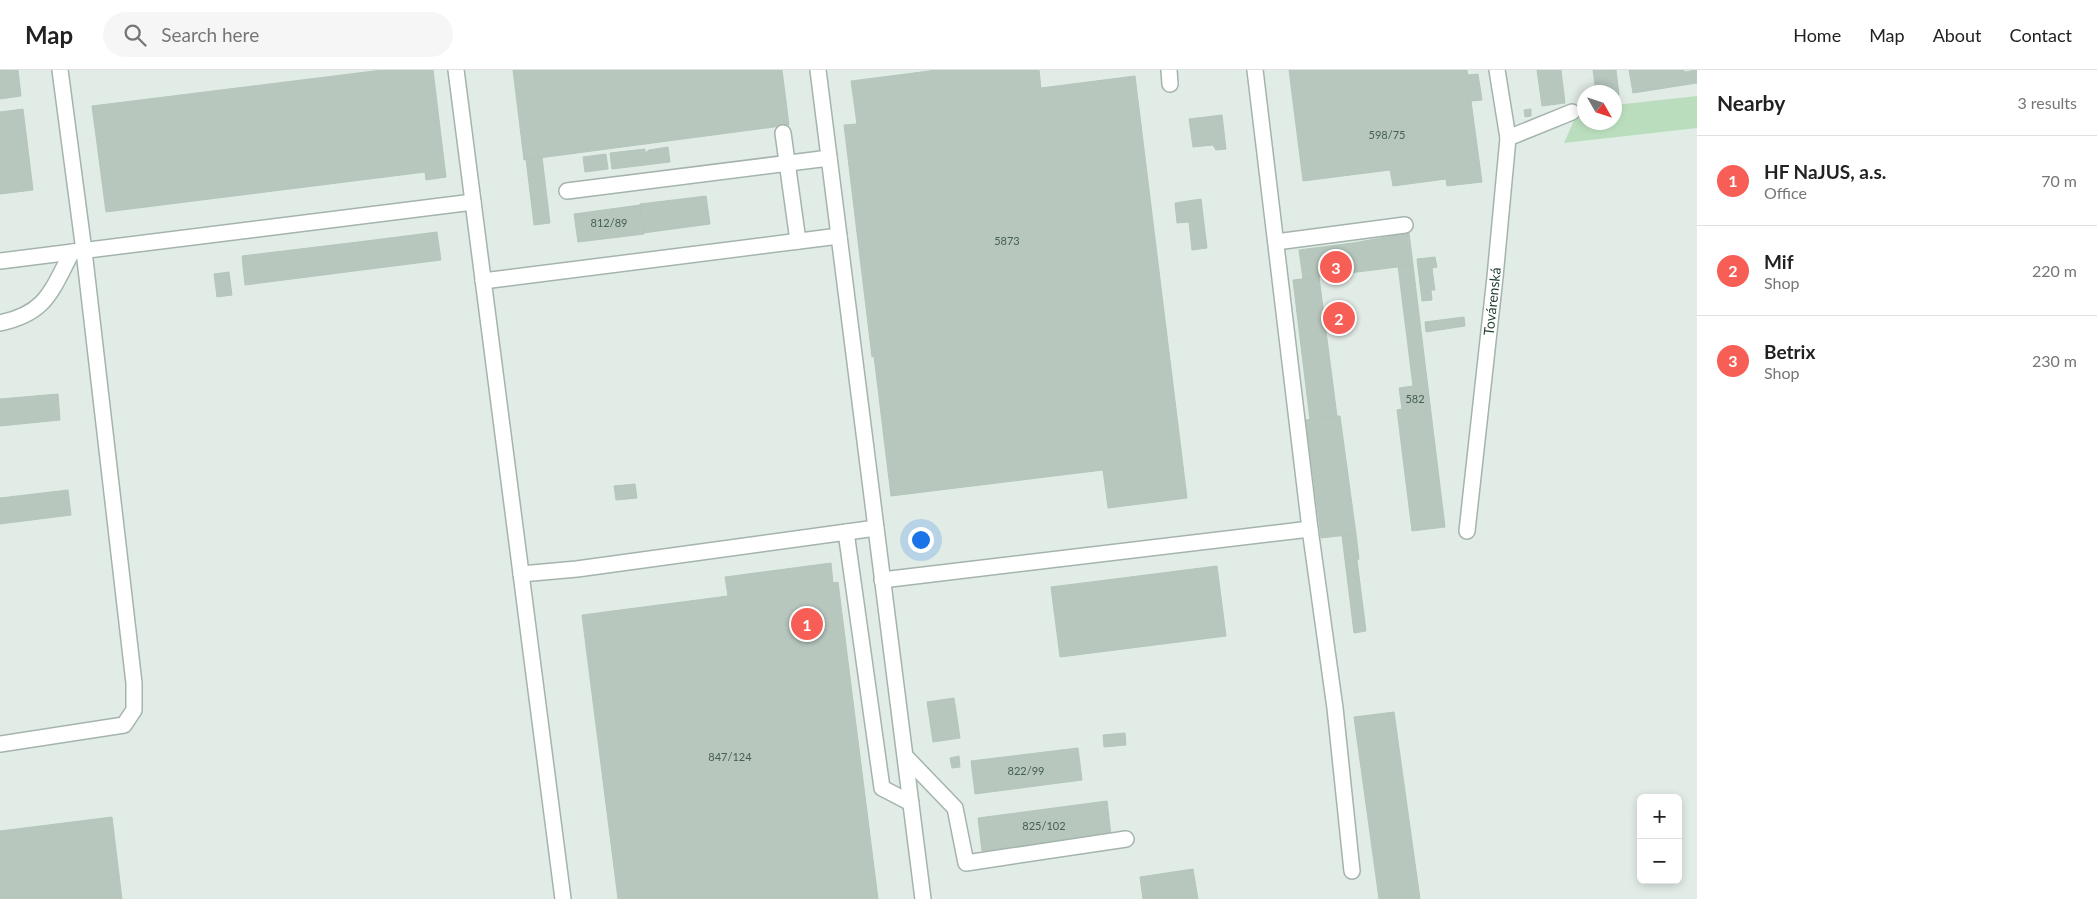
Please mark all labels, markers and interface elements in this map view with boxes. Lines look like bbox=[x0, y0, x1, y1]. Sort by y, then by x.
search box bbox=[103, 12, 453, 57]
text: Map bbox=[25, 20, 73, 49]
icon: search bbox=[121, 21, 149, 49]
text: Search here bbox=[161, 23, 259, 46]
text: Home bbox=[1793, 24, 1841, 46]
text: Map bbox=[1869, 24, 1905, 46]
text: About bbox=[1933, 24, 1982, 46]
text: Contact bbox=[2010, 24, 2072, 46]
north arrow bbox=[1577, 85, 1622, 130]
text: Nearby bbox=[1717, 90, 1785, 115]
text: 3 results bbox=[2017, 93, 2077, 112]
house number: 598/75 bbox=[1369, 128, 1405, 141]
text: HF NaJUS, a.s. bbox=[1764, 160, 1886, 183]
text: 1 bbox=[1728, 171, 1738, 190]
text: 70 m bbox=[2041, 171, 2077, 190]
text: Office bbox=[1764, 183, 1807, 202]
house number: 812/89 bbox=[591, 216, 627, 229]
house number: 5873 bbox=[994, 234, 1020, 247]
pin: 3 bbox=[1320, 248, 1352, 286]
text: Mif bbox=[1764, 250, 1793, 273]
text: 2 bbox=[1728, 261, 1738, 280]
text: 220 m bbox=[2032, 261, 2077, 280]
street label: Továrenská bbox=[1480, 266, 1504, 336]
text: Shop bbox=[1764, 273, 1800, 292]
pin: 2 bbox=[1323, 299, 1355, 337]
text: Betrix bbox=[1764, 340, 1815, 363]
text: 3 bbox=[1728, 351, 1738, 370]
text: 230 m bbox=[2032, 351, 2077, 370]
text: Shop bbox=[1764, 363, 1800, 382]
house number: 582 bbox=[1405, 392, 1425, 405]
your location bbox=[908, 527, 934, 553]
pin: 1 bbox=[791, 605, 823, 643]
house number: 847/124 bbox=[708, 750, 752, 763]
house number: 822/99 bbox=[1008, 764, 1044, 777]
map controls bbox=[1637, 794, 1682, 884]
button: + bbox=[1637, 794, 1682, 839]
house number: 825/102 bbox=[1022, 819, 1066, 832]
button: − bbox=[1637, 839, 1682, 884]

